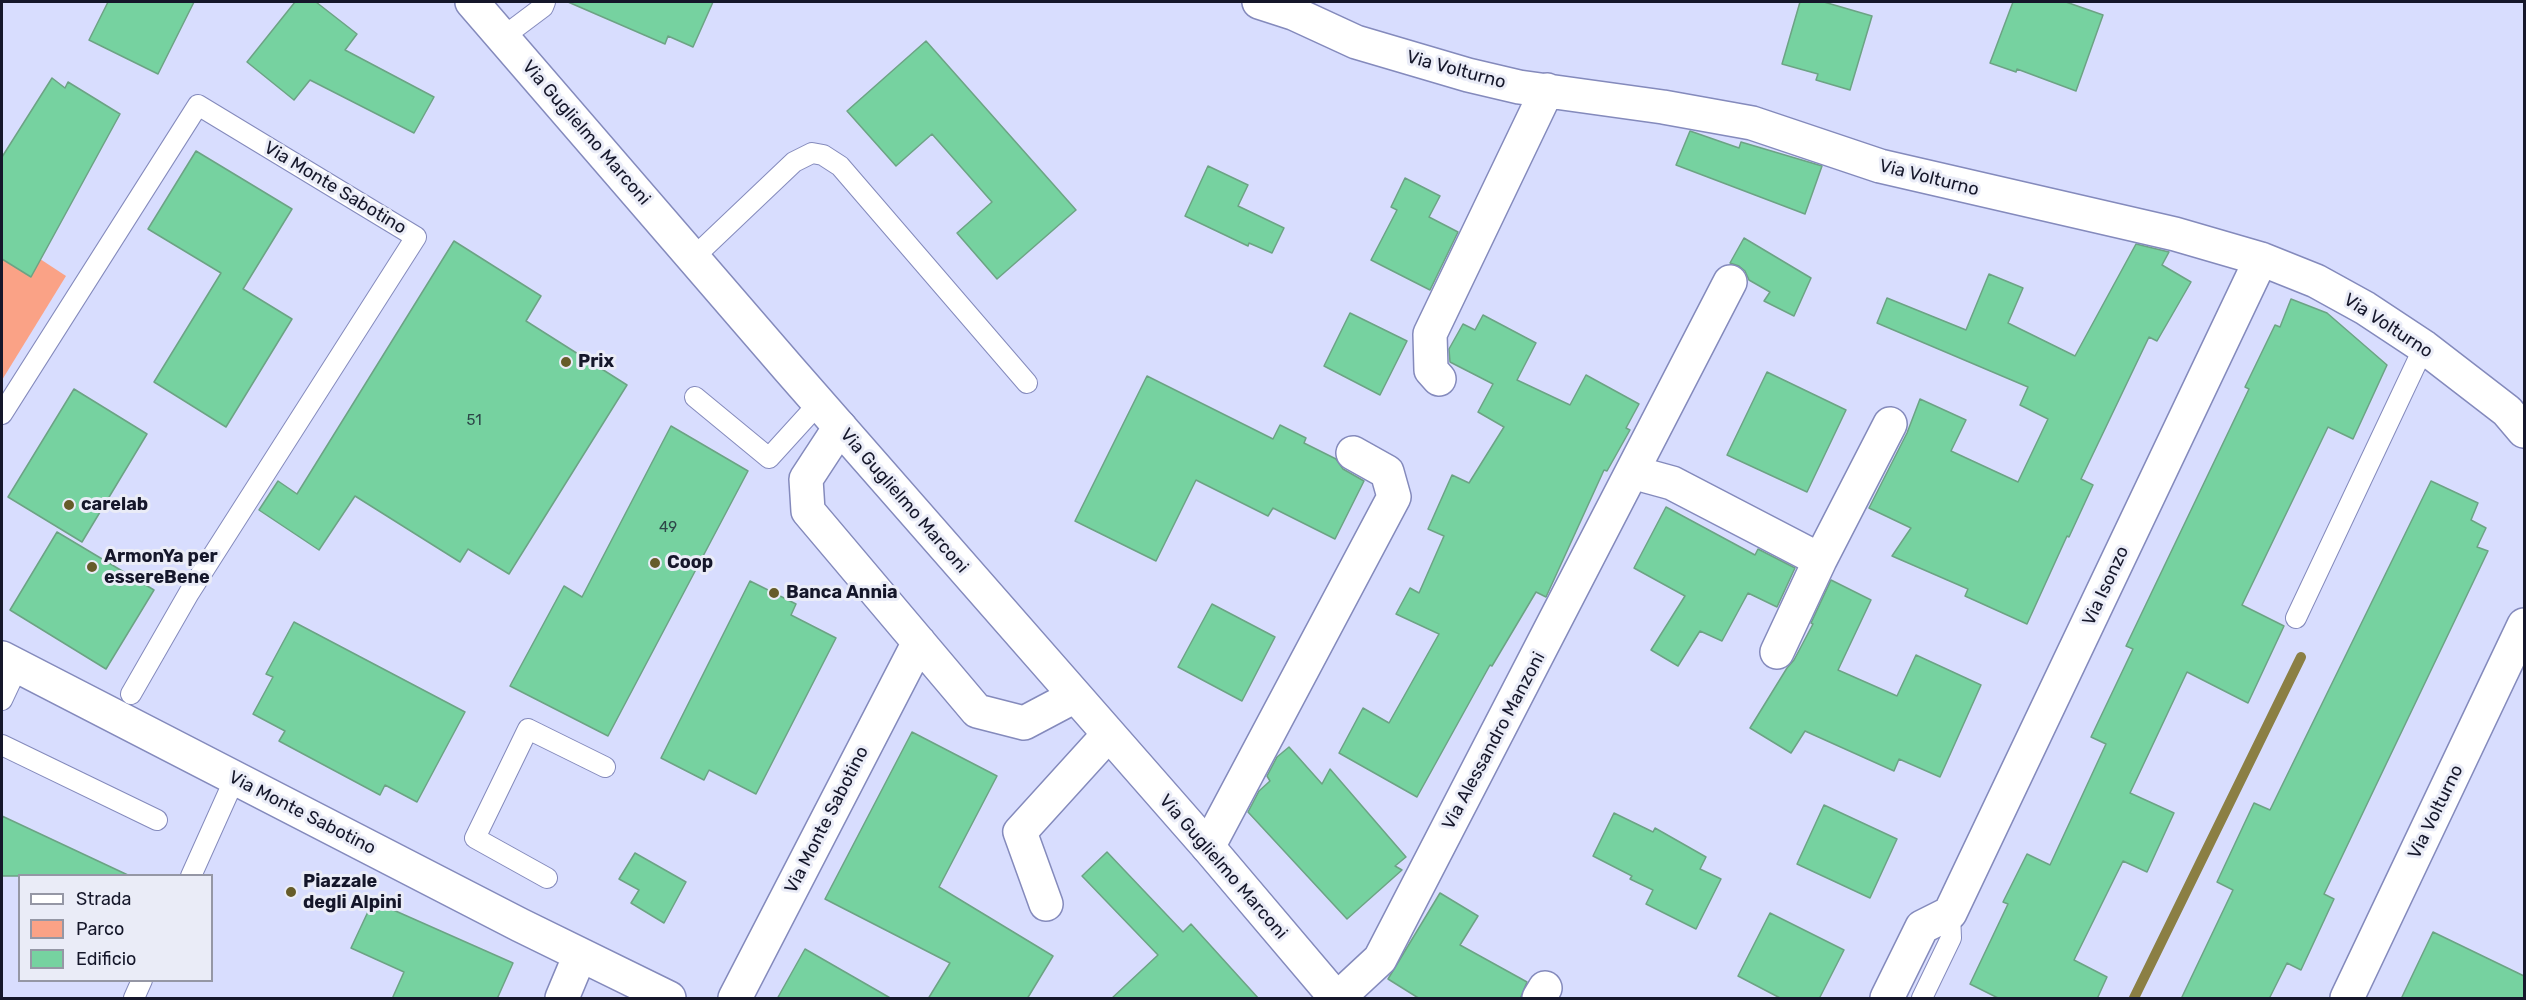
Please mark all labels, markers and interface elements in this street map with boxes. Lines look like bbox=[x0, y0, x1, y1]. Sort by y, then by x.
street label: Via Volturno bbox=[1404, 46, 1508, 94]
street label: Via Guglielmo Marconi bbox=[517, 56, 655, 210]
street label: Via Monte Sabotino bbox=[260, 137, 410, 239]
street label: Via Volturno bbox=[1877, 155, 1981, 201]
street label: Via Volturno bbox=[2339, 289, 2437, 363]
place label: Prix bbox=[578, 351, 614, 373]
marker: Prix bbox=[559, 355, 573, 369]
house number: 51 bbox=[466, 412, 482, 430]
street label: Via Guglielmo Marconi bbox=[835, 424, 973, 578]
place label: carelab bbox=[81, 494, 148, 516]
marker: carelab bbox=[62, 498, 76, 512]
house number: 49 bbox=[659, 519, 677, 537]
street label: Via Isonzo bbox=[2078, 543, 2134, 629]
place label: ArmonYa per essereBene bbox=[104, 546, 218, 588]
place label: Coop bbox=[667, 552, 713, 574]
marker: Coop bbox=[648, 556, 662, 570]
marker: ArmonYa per essereBene bbox=[85, 560, 99, 574]
place label: Banca Annia bbox=[786, 582, 898, 604]
marker: Banca Annia bbox=[767, 586, 781, 600]
street label: Via Alessandro Manzoni bbox=[1438, 648, 1550, 834]
street label: Via Monte Sabotino bbox=[781, 743, 873, 897]
street label: Via Volturno bbox=[2404, 761, 2468, 863]
street label: Via Monte Sabotino bbox=[225, 767, 379, 859]
street label: Via Guglielmo Marconi bbox=[1154, 790, 1292, 944]
place label: Piazzale degli Alpini bbox=[303, 871, 402, 914]
legend bbox=[18, 874, 213, 982]
marker: Piazzale degli Alpini bbox=[284, 885, 298, 899]
text: Strada bbox=[76, 888, 132, 910]
text: Parco bbox=[76, 918, 124, 940]
text: Edificio bbox=[76, 948, 136, 970]

